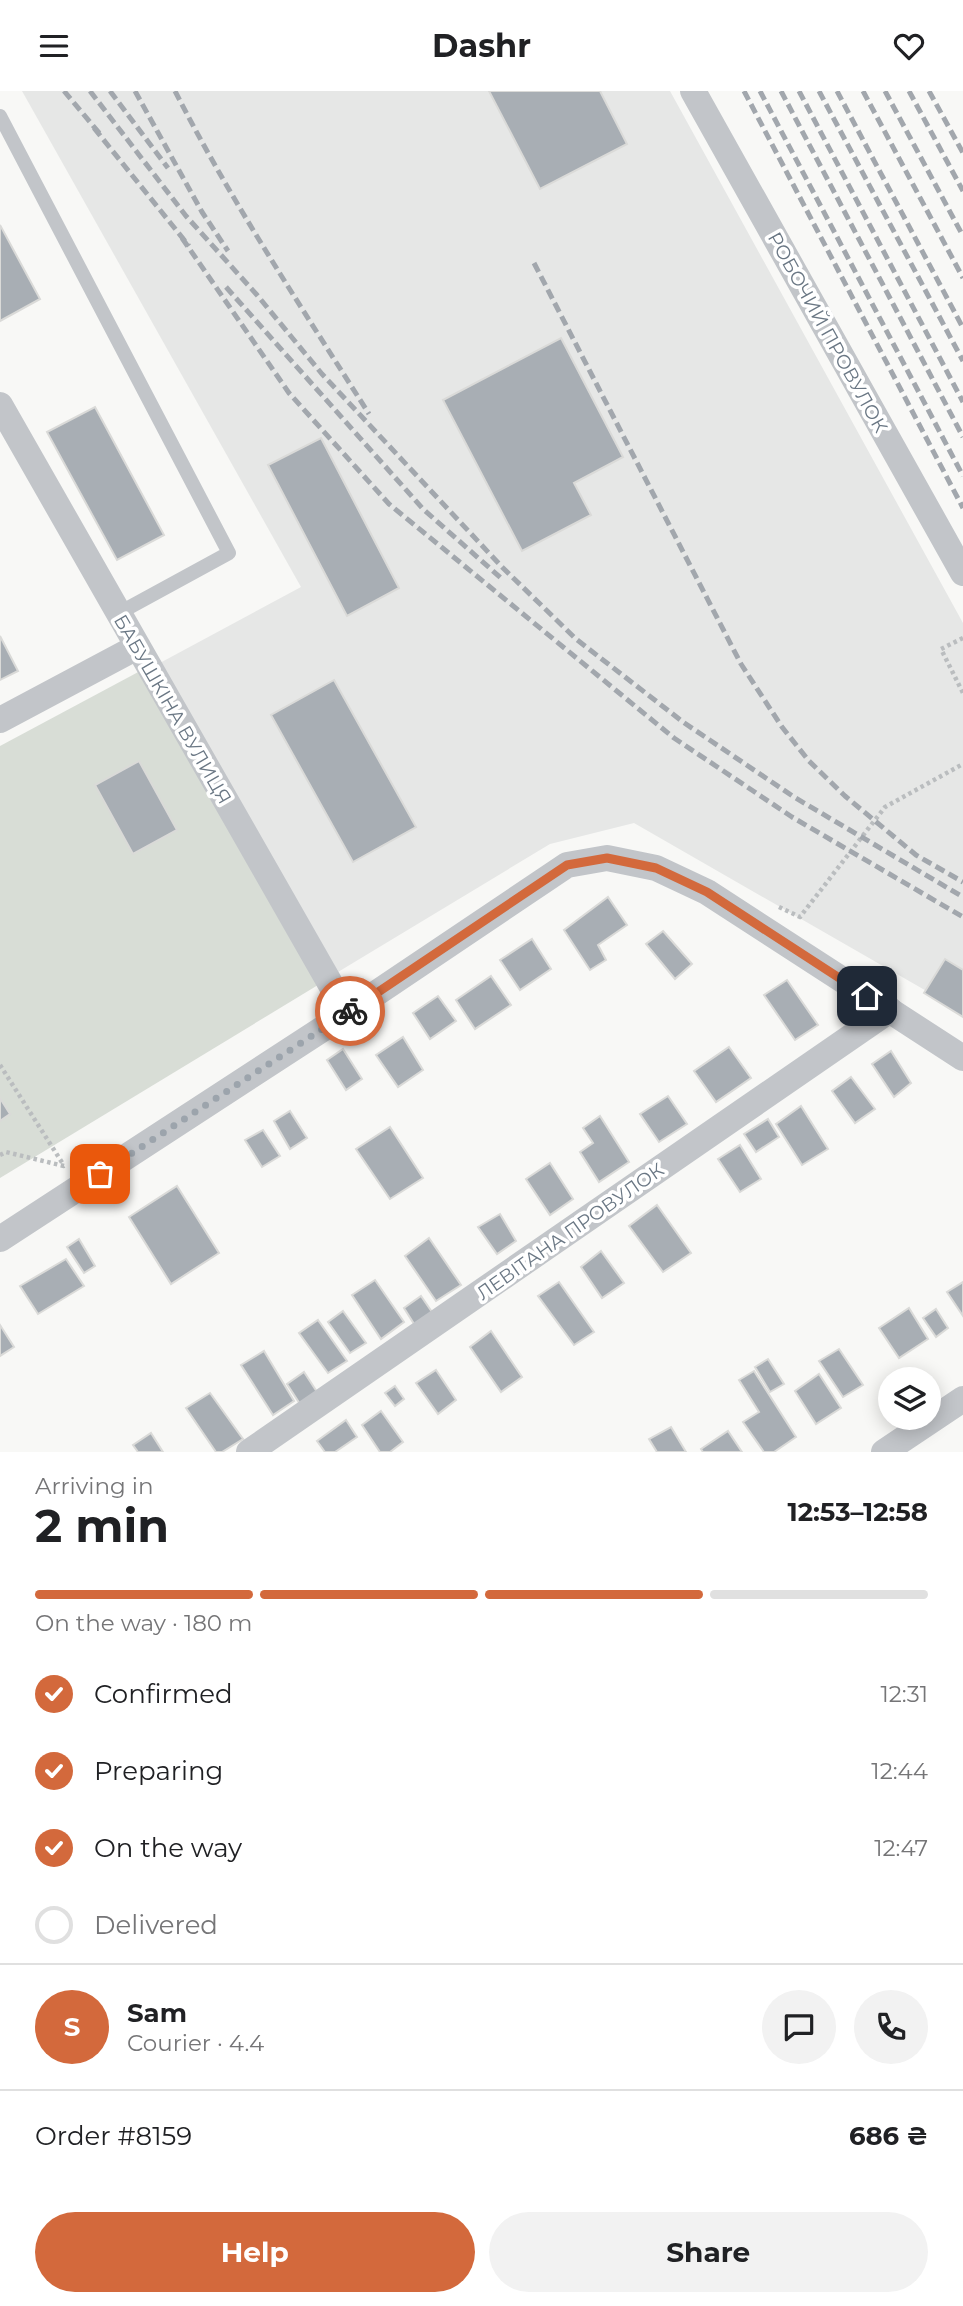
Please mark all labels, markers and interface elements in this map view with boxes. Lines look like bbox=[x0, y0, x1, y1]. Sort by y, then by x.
text: Dashr bbox=[432, 26, 531, 65]
icon: menu bbox=[35, 27, 73, 65]
icon: heart bbox=[890, 27, 928, 65]
street label: РОБОЧИЙ ПРОВУЛОК bbox=[763, 228, 892, 437]
street label: БАБУШКІНА ВУЛИЦЯ bbox=[109, 610, 236, 808]
pin bbox=[837, 966, 897, 1026]
courier bbox=[315, 976, 385, 1046]
icon: home bbox=[848, 977, 886, 1015]
icon: bike bbox=[331, 992, 369, 1030]
pin bbox=[70, 1144, 130, 1204]
icon: bag bbox=[81, 1155, 119, 1193]
street label: ЛЕВІТАНА ПРОВУЛОК bbox=[472, 1158, 668, 1305]
map controls bbox=[878, 1367, 941, 1430]
button: layers bbox=[878, 1367, 941, 1430]
text: Arriving in bbox=[35, 1472, 154, 1500]
text: 12:53–12:58 bbox=[788, 1496, 928, 1528]
text: 2 min bbox=[35, 1497, 169, 1554]
text: On the way · 180 m bbox=[35, 1609, 253, 1637]
icon: check bbox=[35, 1675, 73, 1713]
text: Confirmed bbox=[94, 1678, 233, 1710]
text: 12:31 bbox=[880, 1680, 928, 1708]
icon: check bbox=[35, 1752, 73, 1790]
text: Preparing bbox=[94, 1755, 223, 1787]
text: 12:44 bbox=[871, 1757, 928, 1785]
icon: check bbox=[35, 1829, 73, 1867]
text: On the way bbox=[94, 1832, 242, 1864]
text: 12:47 bbox=[874, 1834, 928, 1862]
text: Delivered bbox=[94, 1909, 218, 1941]
button: chat bbox=[762, 1990, 836, 2064]
button: phone bbox=[854, 1990, 928, 2064]
text: Sam bbox=[127, 1997, 187, 2029]
text: S bbox=[64, 2011, 80, 2043]
text: Courier · 4.4 bbox=[127, 2029, 264, 2057]
text: Order #8159 bbox=[35, 2120, 192, 2152]
text: 686 ₴ bbox=[849, 2120, 928, 2152]
button: Help bbox=[35, 2212, 475, 2292]
button: Share bbox=[489, 2212, 928, 2292]

